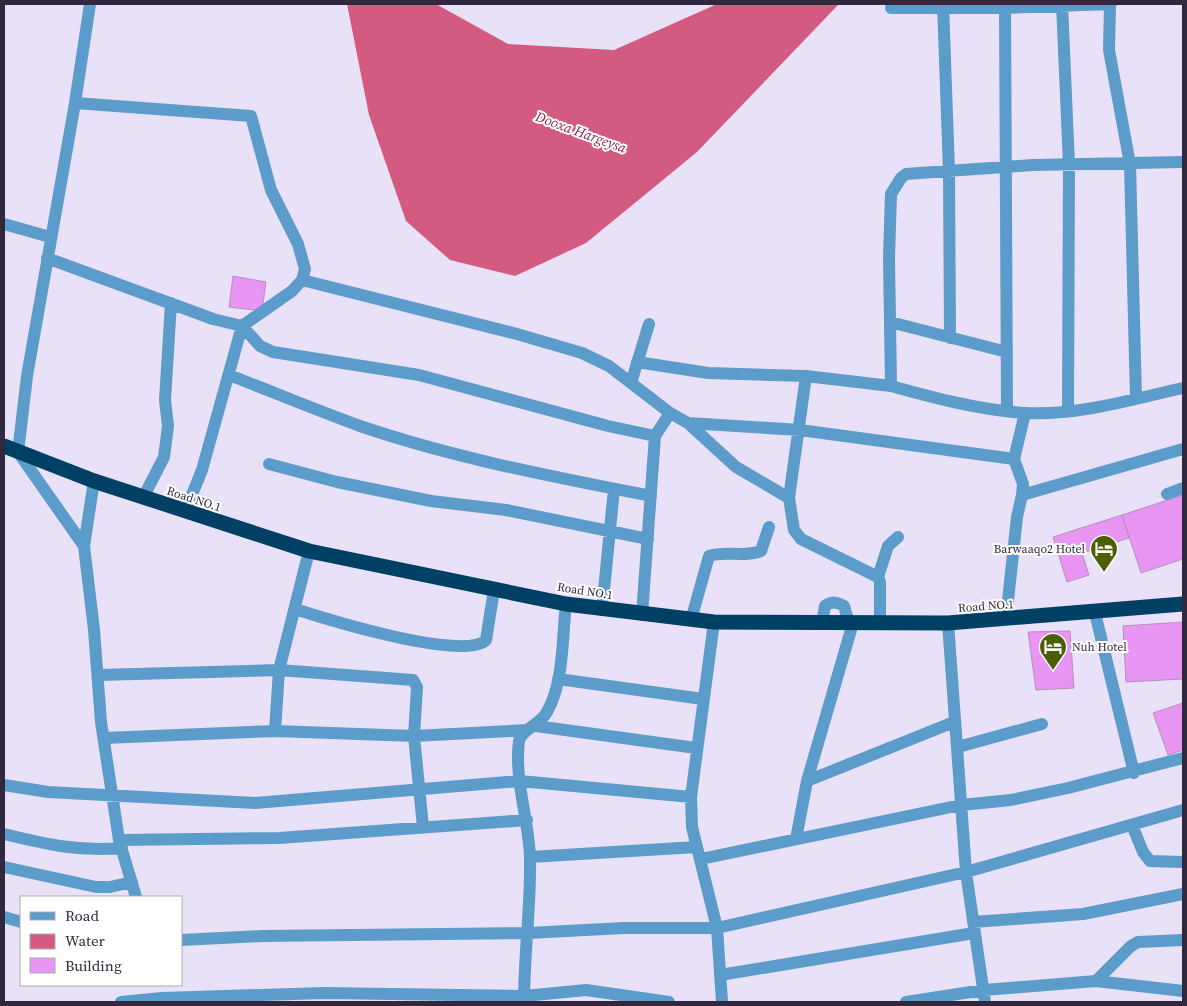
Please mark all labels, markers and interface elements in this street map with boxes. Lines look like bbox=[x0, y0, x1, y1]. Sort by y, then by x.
water label: Dooxa Hargeysa bbox=[532, 106, 630, 158]
street label: Road NO.1 bbox=[165, 483, 223, 515]
hotel icon: Barwaaqo2 Hotel bbox=[1089, 534, 1119, 573]
place label: Barwaaqo2 Hotel bbox=[994, 541, 1085, 557]
street label: Road NO.1 bbox=[556, 579, 614, 603]
street label: Road NO.1 bbox=[957, 596, 1015, 616]
hotel icon: Nuh Hotel bbox=[1038, 632, 1068, 671]
place label: Nuh Hotel bbox=[1072, 639, 1127, 655]
legend bbox=[20, 896, 182, 986]
text: Road bbox=[65, 905, 99, 926]
text: Water bbox=[65, 930, 106, 951]
text: Building bbox=[65, 955, 122, 976]

